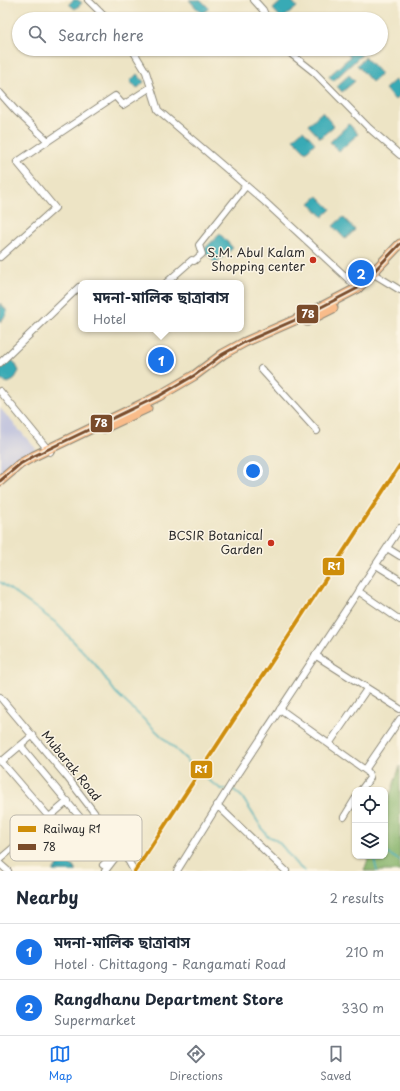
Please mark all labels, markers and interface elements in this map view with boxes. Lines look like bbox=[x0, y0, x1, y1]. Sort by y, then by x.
search box bbox=[12, 12, 388, 56]
icon: search bbox=[26, 23, 48, 45]
text: Search here bbox=[58, 23, 144, 46]
place label: S.M. Abul Kalam Shopping center bbox=[207, 243, 305, 275]
marker: S.M. Abul Kalam Shopping center bbox=[308, 255, 318, 265]
pin: 2 bbox=[348, 258, 374, 288]
popup bbox=[78, 280, 244, 332]
text: মদনা-মালিক ছাত্রাবাস bbox=[93, 285, 229, 308]
line badge: 78 bbox=[296, 304, 319, 324]
text: 78 bbox=[301, 305, 315, 322]
text: Hotel bbox=[93, 309, 126, 328]
pin: 1 bbox=[148, 345, 174, 375]
line badge: 78 bbox=[90, 414, 113, 433]
text: 78 bbox=[94, 414, 108, 431]
your location bbox=[243, 461, 263, 481]
place label: BCSIR Botanical Garden bbox=[168, 526, 263, 558]
marker: BCSIR Botanical Garden bbox=[266, 538, 276, 548]
line badge: R1 bbox=[322, 557, 345, 576]
text: R1 bbox=[328, 557, 340, 574]
street label: Mubarak Road bbox=[38, 726, 106, 804]
line badge: R1 bbox=[190, 760, 213, 779]
text: R1 bbox=[195, 760, 207, 777]
map controls bbox=[352, 787, 388, 859]
button: locate bbox=[352, 787, 388, 823]
legend bbox=[10, 815, 142, 861]
text: Railway R1 bbox=[43, 820, 101, 837]
button: layers bbox=[352, 823, 388, 859]
text: 78 bbox=[43, 838, 56, 855]
text: Nearby bbox=[16, 884, 78, 910]
text: 2 results bbox=[330, 888, 384, 907]
text: মদনা-মালিক ছাত্রাবাস bbox=[54, 930, 190, 953]
text: 1 bbox=[26, 942, 32, 961]
text: 210 m bbox=[345, 942, 384, 961]
text: Hotel · Chittagong - Rangamati Road bbox=[54, 954, 286, 973]
text: Rangdhanu Department Store bbox=[54, 987, 283, 1010]
text: 2 bbox=[24, 998, 34, 1017]
text: 330 m bbox=[341, 998, 384, 1017]
text: Supermarket bbox=[54, 1010, 136, 1029]
tab: Map bbox=[49, 1043, 72, 1084]
tab: Directions bbox=[169, 1043, 223, 1084]
tab: Saved bbox=[320, 1043, 351, 1084]

